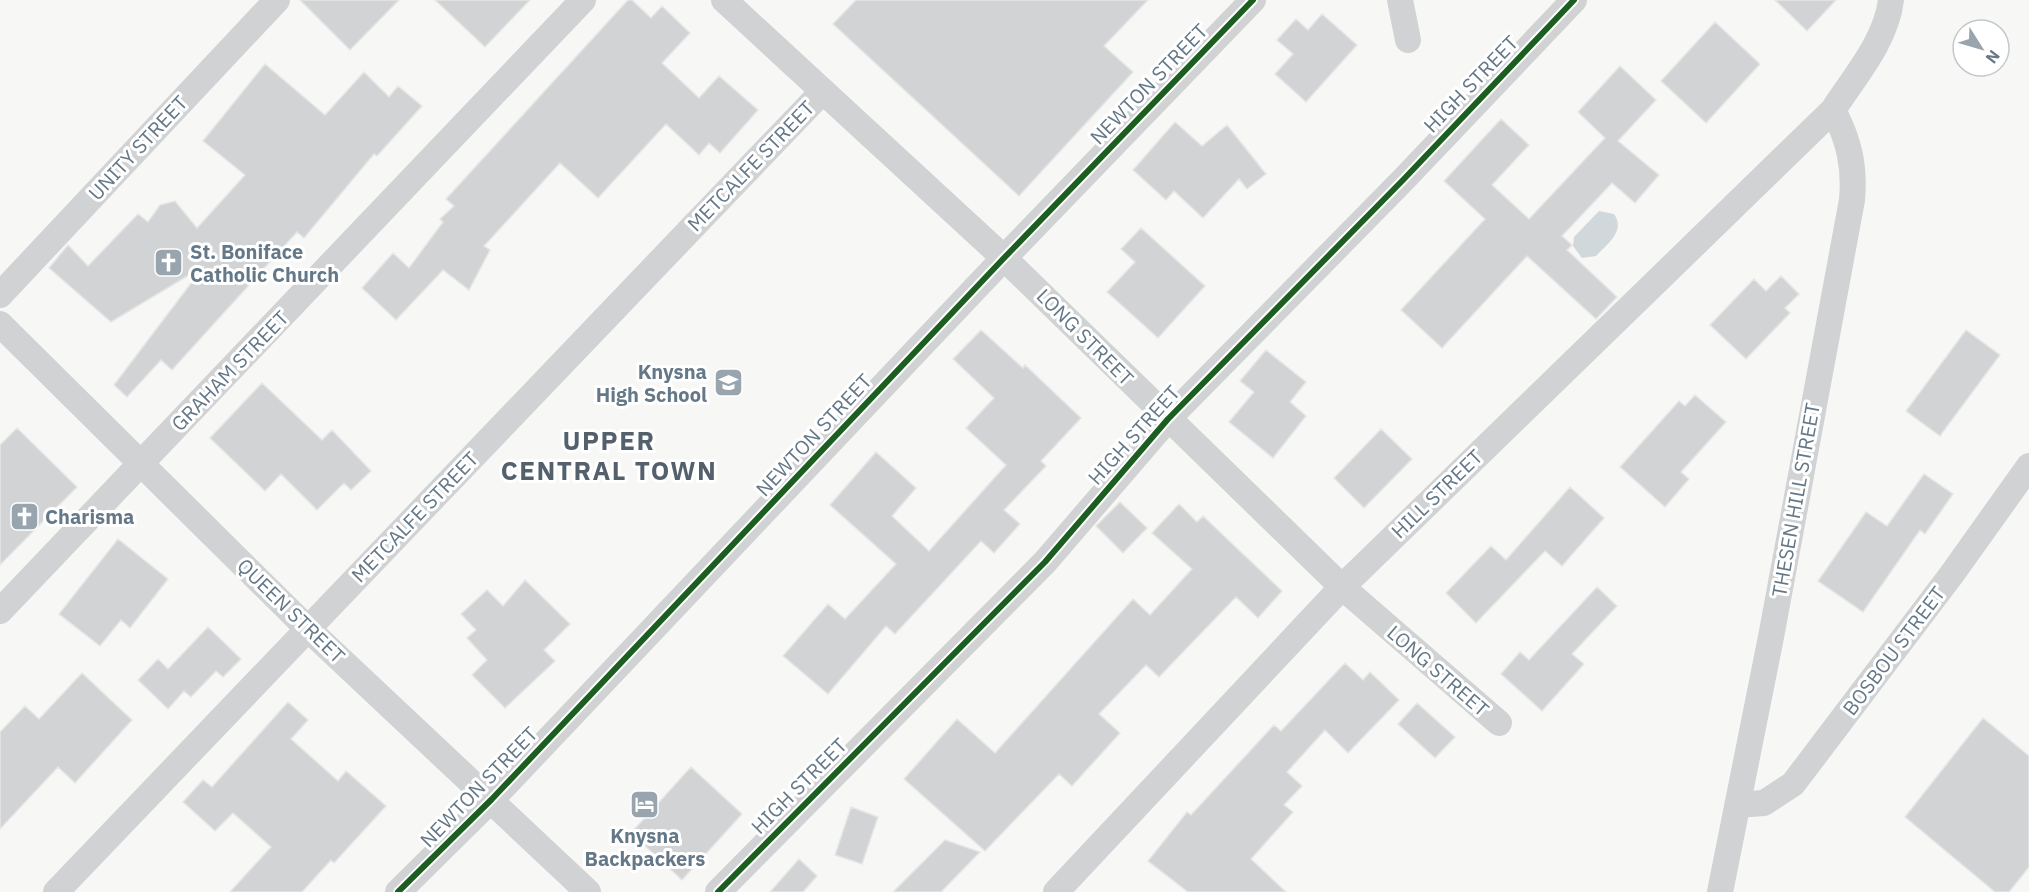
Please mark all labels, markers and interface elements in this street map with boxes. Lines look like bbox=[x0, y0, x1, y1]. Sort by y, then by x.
street label: NEWTON STREET bbox=[1084, 17, 1213, 150]
north arrow bbox=[1951, 18, 2011, 78]
street label: HIGH STREET bbox=[1417, 29, 1524, 138]
text: N bbox=[1982, 46, 2004, 68]
street label: UNITY STREET bbox=[82, 89, 193, 206]
street label: METCALFE STREET bbox=[681, 94, 820, 237]
place label: St. Boniface Catholic Church bbox=[190, 238, 339, 288]
church icon: St. Boniface Catholic Church bbox=[153, 247, 185, 279]
street label: LONG STREET bbox=[1031, 282, 1140, 391]
street label: GRAHAM STREET bbox=[165, 305, 294, 437]
place label: Knysna High School bbox=[596, 358, 707, 408]
school or university icon: Knysna High School bbox=[712, 367, 744, 399]
street label: NEWTON STREET bbox=[750, 368, 878, 502]
street label: HIGH STREET bbox=[1082, 379, 1186, 490]
street label: THESEN HILL STREET bbox=[1765, 401, 1826, 599]
district label: UPPER CENTRAL TOWN bbox=[501, 423, 717, 487]
street label: HILL STREET bbox=[1385, 443, 1488, 544]
street label: METCALFE STREET bbox=[345, 445, 484, 588]
church icon: Charisma bbox=[8, 501, 40, 533]
place label: Charisma bbox=[45, 503, 134, 530]
street label: QUEEN STREET bbox=[232, 552, 351, 669]
street label: BOSBOU STREET bbox=[1836, 581, 1951, 721]
street label: LONG STREET bbox=[1382, 619, 1495, 722]
street label: NEWTON STREET bbox=[414, 720, 543, 853]
street label: HIGH STREET bbox=[745, 732, 852, 839]
hotel icon: Knysna Backpackers bbox=[629, 789, 661, 821]
place label: Knysna Backpackers bbox=[585, 822, 705, 872]

